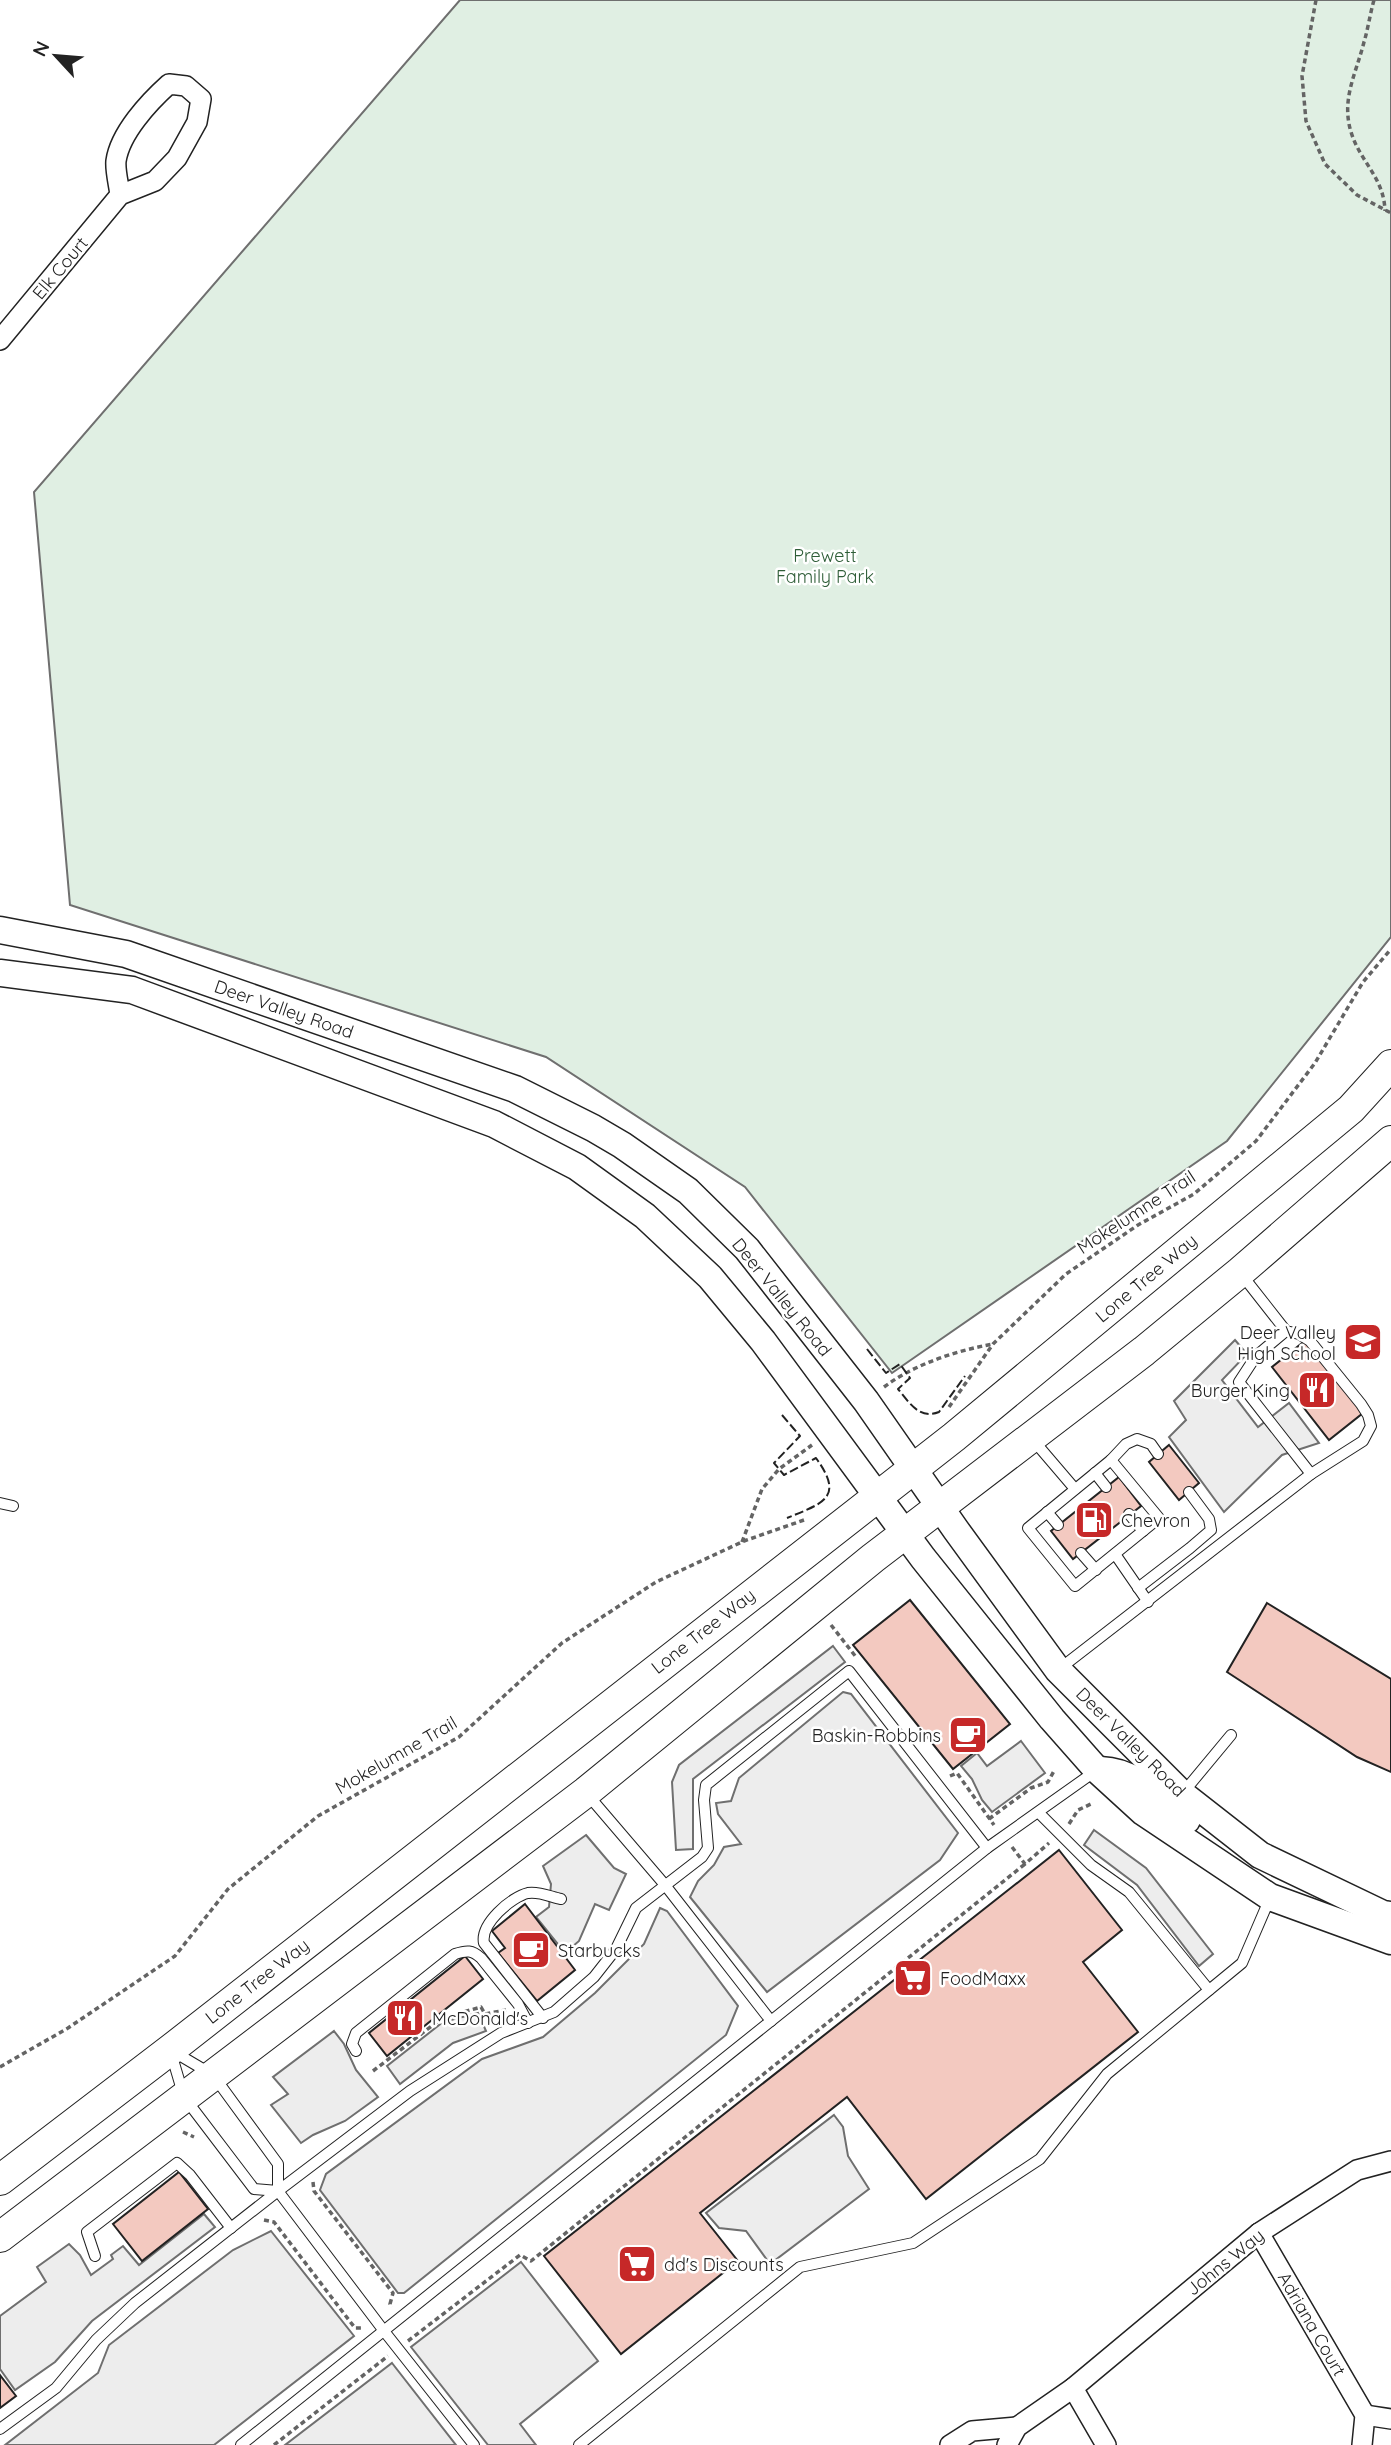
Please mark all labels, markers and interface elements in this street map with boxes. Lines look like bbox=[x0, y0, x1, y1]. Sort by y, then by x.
north arrow bbox=[21, 21, 91, 91]
text: N bbox=[27, 37, 55, 60]
street label: Elk Court bbox=[27, 232, 93, 304]
park label: Prewett Family Park bbox=[776, 544, 874, 588]
street label: Deer Valley Road bbox=[211, 974, 357, 1044]
street label: Mokelumne Trail bbox=[1072, 1165, 1200, 1259]
street label: Lone Tree Way bbox=[1090, 1229, 1202, 1327]
street label: Deer Valley Road bbox=[727, 1233, 837, 1361]
place label: Deer Valley High School bbox=[1237, 1321, 1336, 1365]
school or university icon: Deer Valley High School bbox=[1342, 1321, 1384, 1363]
restaurant icon: Burger King bbox=[1296, 1369, 1338, 1411]
place label: Burger King bbox=[1191, 1379, 1290, 1402]
fuel station icon: Chevron bbox=[1073, 1499, 1115, 1541]
place label: Chevron bbox=[1121, 1509, 1190, 1532]
street label: Lone Tree Way bbox=[646, 1583, 760, 1679]
street label: Deer Valley Road bbox=[1071, 1682, 1191, 1802]
street label: Mokelumne Trail bbox=[331, 1711, 461, 1799]
cafe icon: Baskin-Robbins bbox=[947, 1714, 989, 1756]
place label: Baskin-Robbins bbox=[812, 1724, 941, 1747]
cafe icon: Starbucks bbox=[510, 1929, 552, 1971]
street label: Lone Tree Way bbox=[200, 1933, 314, 2029]
place label: Starbucks bbox=[558, 1939, 641, 1962]
supermarket icon: FoodMaxx bbox=[892, 1957, 934, 1999]
place label: FoodMaxx bbox=[940, 1967, 1026, 1990]
restaurant icon: McDonald's bbox=[384, 1997, 426, 2039]
place label: McDonald's bbox=[432, 2007, 528, 2030]
street label: Johns Way bbox=[1181, 2224, 1269, 2300]
supermarket icon: dd's Discounts bbox=[616, 2243, 658, 2285]
place label: dd's Discounts bbox=[664, 2253, 784, 2276]
street label: Adriana Court bbox=[1273, 2268, 1351, 2380]

